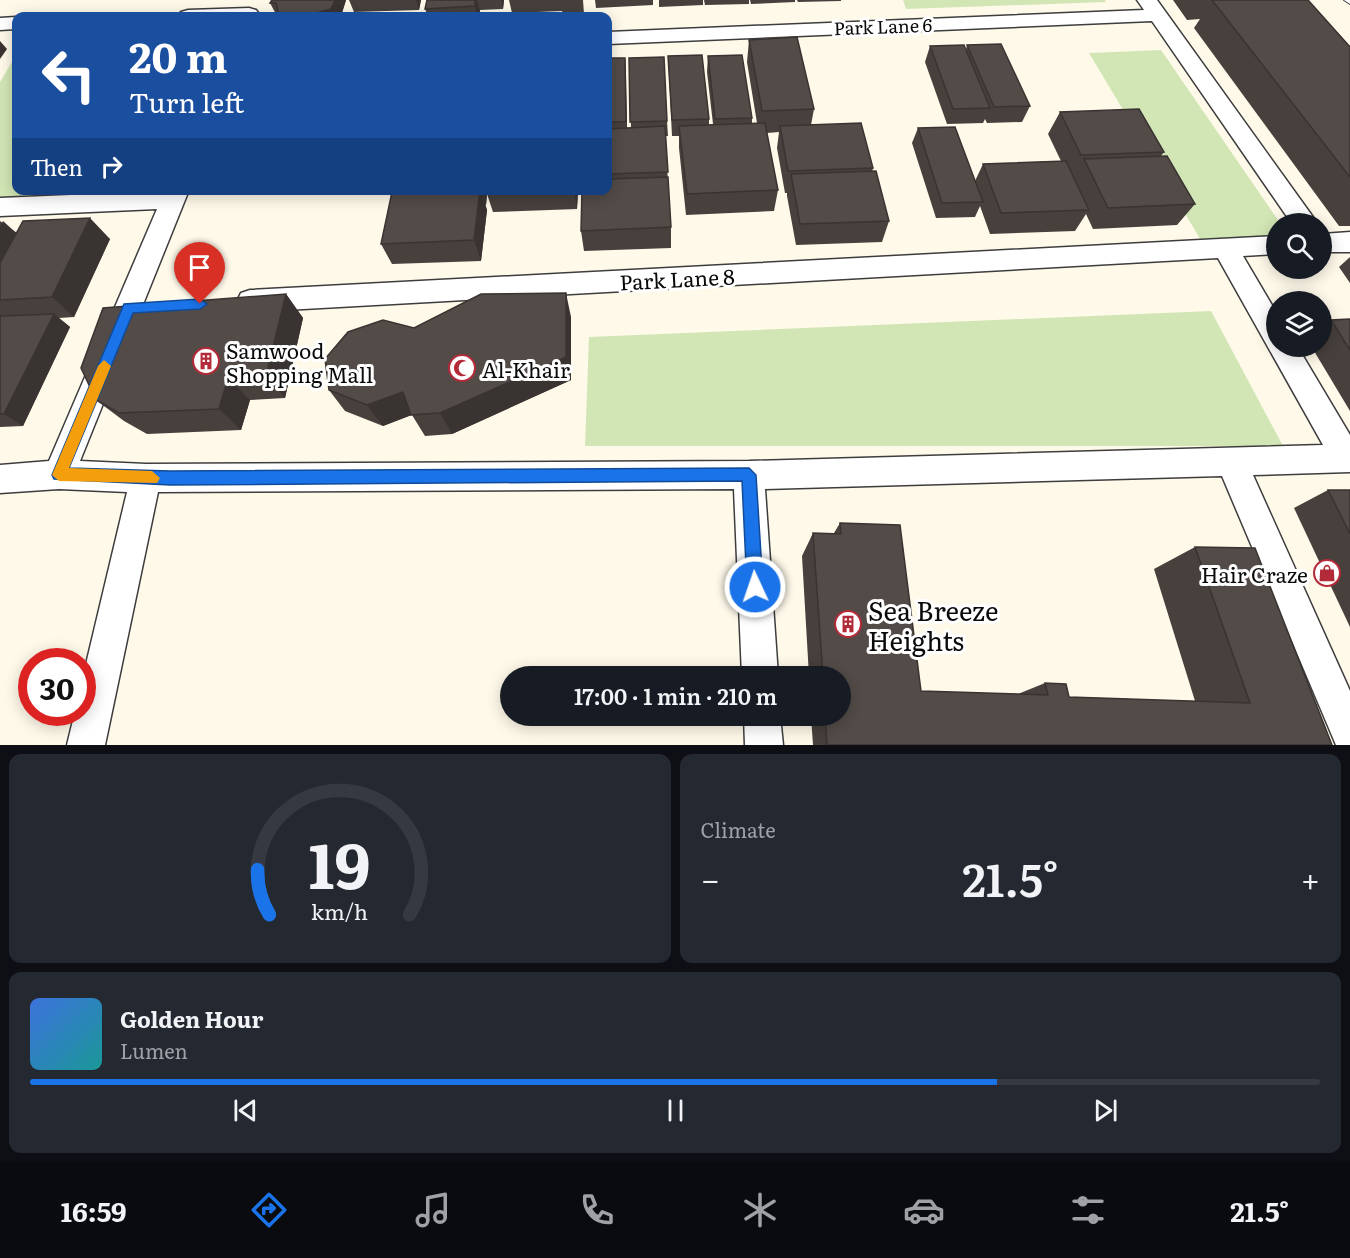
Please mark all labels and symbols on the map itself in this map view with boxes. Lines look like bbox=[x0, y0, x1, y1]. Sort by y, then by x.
street label: Park Lane 6 bbox=[833, 11, 933, 41]
pin bbox=[174, 242, 225, 304]
street label: Park Lane 8 bbox=[619, 260, 735, 296]
place label: Samwood Shopping Mall bbox=[226, 334, 373, 389]
building icon: Samwood Shopping Mall bbox=[191, 346, 221, 376]
mosque icon: Al-Khair bbox=[447, 353, 477, 383]
place label: Al-Khair bbox=[482, 353, 570, 384]
position arrow bbox=[723, 555, 787, 619]
place label: Hair Craze bbox=[1201, 558, 1308, 589]
shop icon: Hair Craze bbox=[1312, 558, 1342, 588]
place label: Sea Breeze Heights bbox=[868, 590, 998, 659]
building icon: Sea Breeze Heights bbox=[833, 609, 863, 639]
speed limit sign: 30 bbox=[18, 648, 96, 726]

